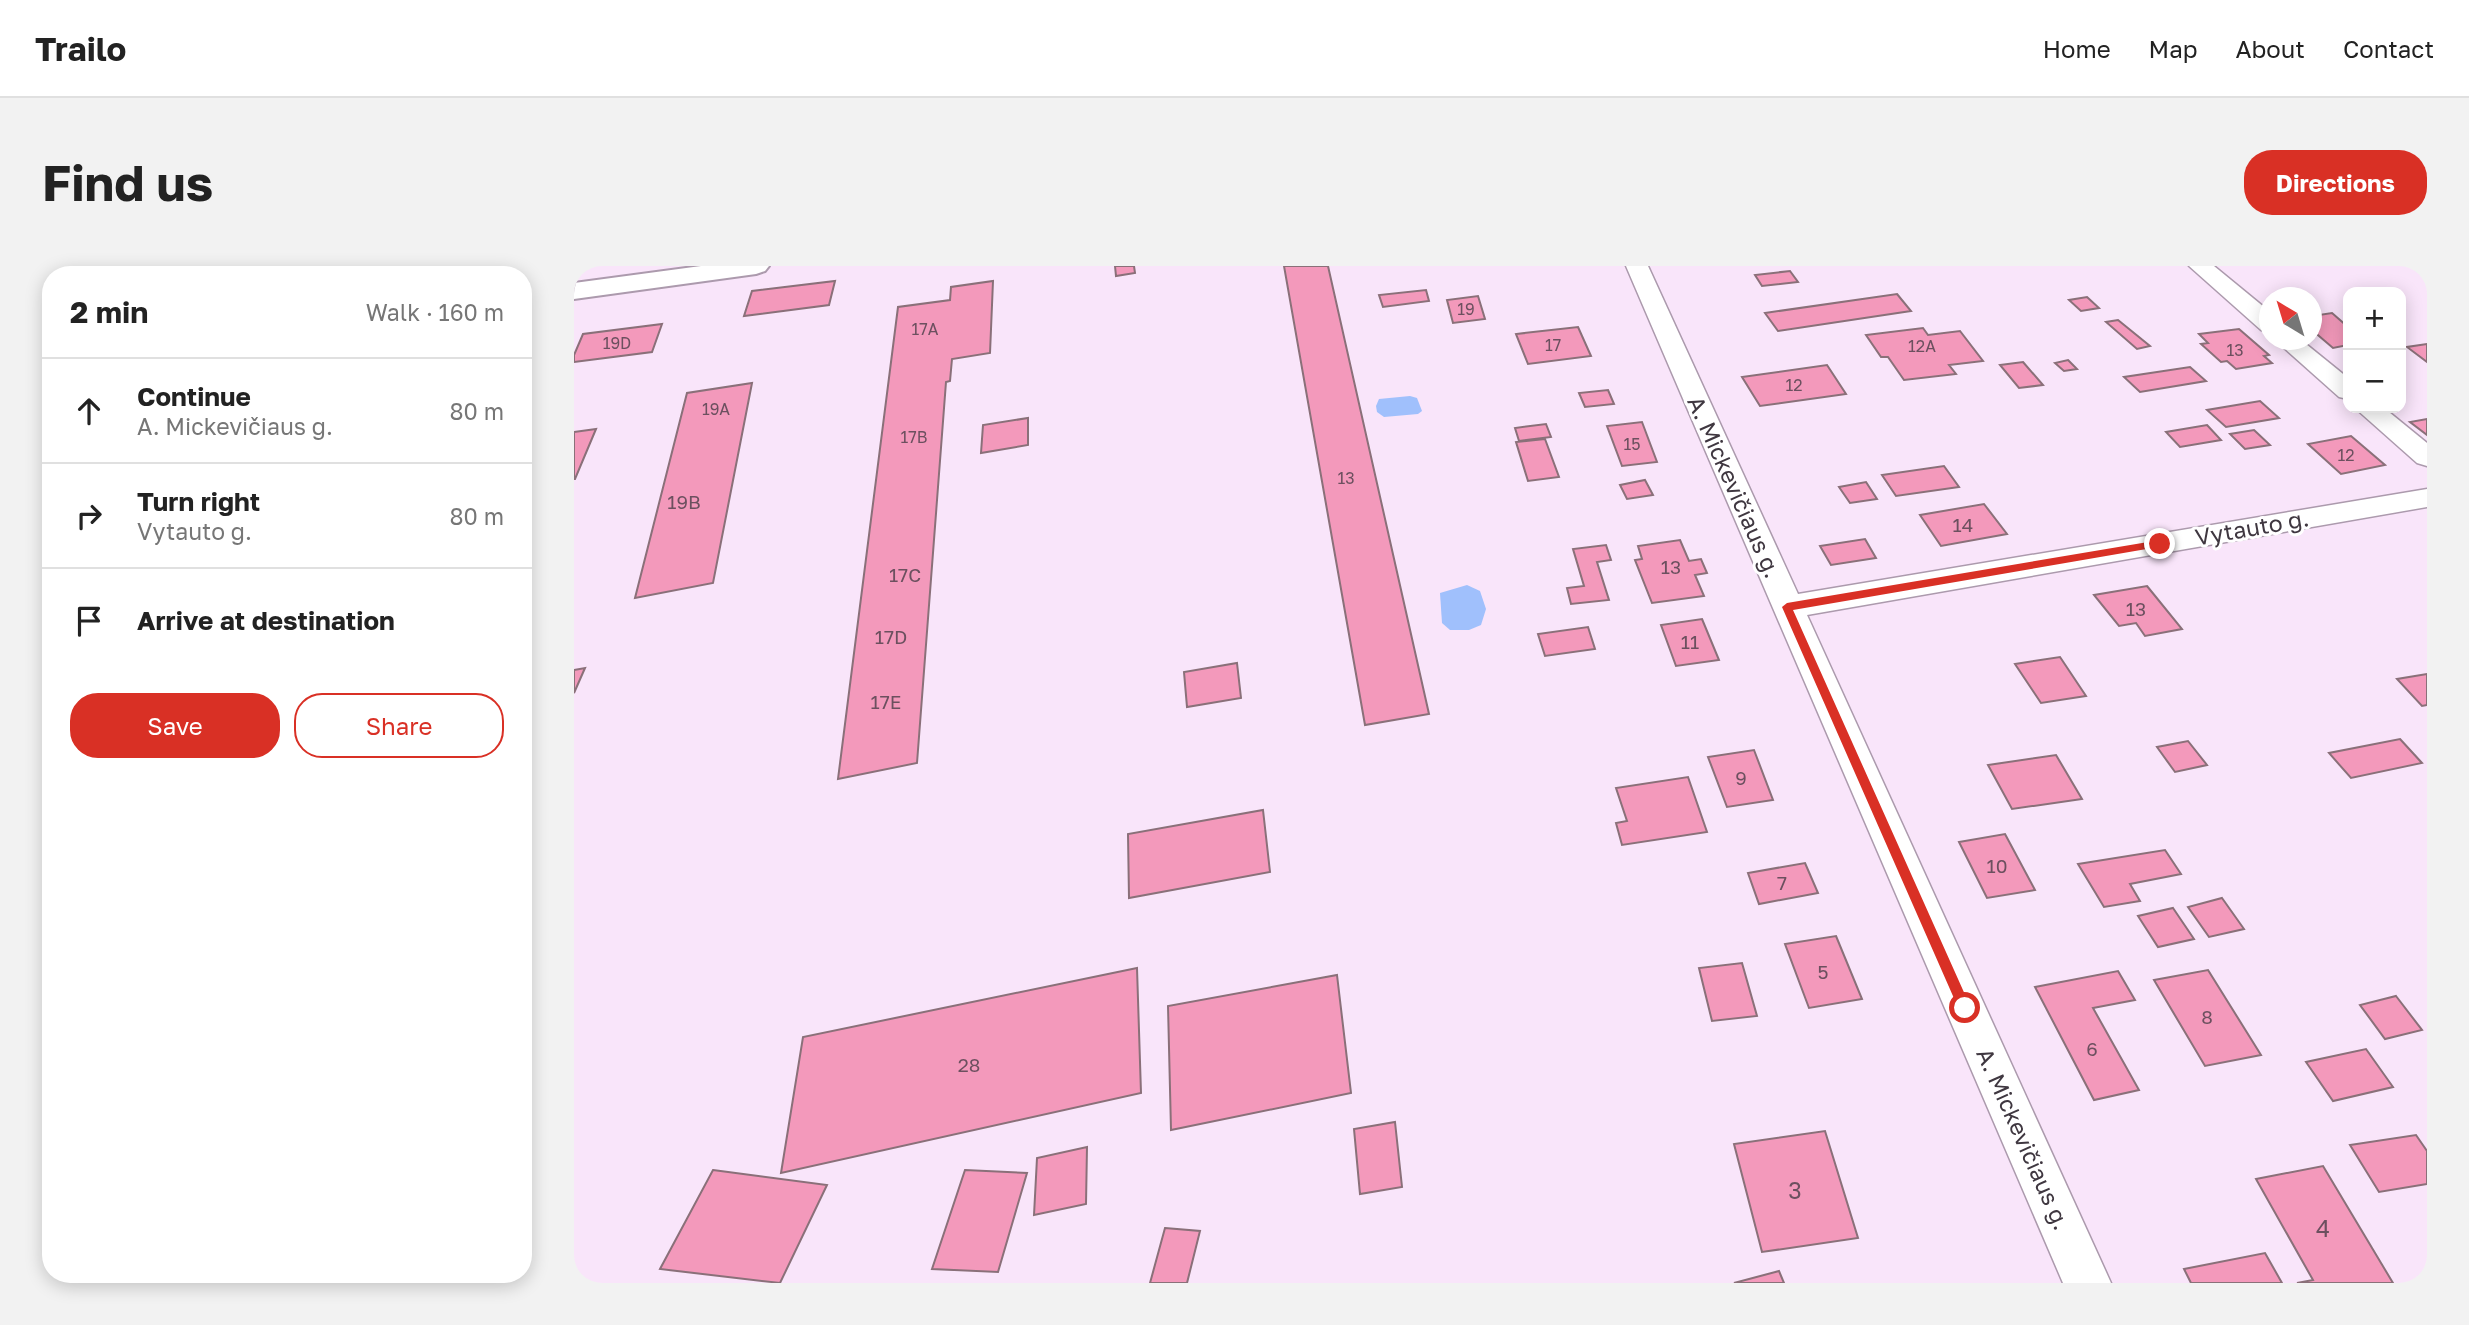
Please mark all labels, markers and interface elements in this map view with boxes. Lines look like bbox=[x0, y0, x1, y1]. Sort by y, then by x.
text: Trailo bbox=[35, 29, 126, 68]
text: Home bbox=[2043, 34, 2111, 63]
text: Map bbox=[2149, 34, 2198, 63]
text: About bbox=[2236, 34, 2305, 63]
text: Contact bbox=[2343, 34, 2434, 63]
button: Directions bbox=[2244, 150, 2427, 215]
text: Find us bbox=[42, 153, 213, 212]
north arrow bbox=[2259, 287, 2322, 350]
map controls bbox=[2343, 287, 2406, 413]
button: + bbox=[2343, 287, 2406, 350]
text: 2 min bbox=[70, 294, 148, 330]
text: Walk · 160 m bbox=[366, 298, 504, 326]
house number: 19 bbox=[1457, 299, 1475, 319]
house number: 17A bbox=[912, 319, 939, 339]
house number: 19D bbox=[603, 333, 631, 353]
house number: 17 bbox=[1545, 335, 1561, 355]
house number: 12A bbox=[1908, 336, 1936, 356]
house number: 13 bbox=[2226, 340, 2244, 360]
button: − bbox=[2343, 350, 2406, 413]
house number: 12 bbox=[1785, 375, 1803, 395]
text: Continue bbox=[137, 381, 251, 412]
street label: A. Mickevičiaus g. bbox=[1682, 391, 1788, 582]
icon: ahead bbox=[70, 392, 108, 430]
text: 80 m bbox=[450, 397, 504, 425]
house number: 19A bbox=[702, 399, 730, 419]
text: A. Mickevičiaus g. bbox=[137, 412, 333, 440]
house number: 17B bbox=[901, 427, 927, 447]
house number: 15 bbox=[1623, 434, 1641, 454]
house number: 12 bbox=[2337, 445, 2355, 465]
house number: 13 bbox=[1337, 468, 1355, 488]
text: Turn right bbox=[137, 486, 260, 517]
house number: 19B bbox=[667, 490, 701, 513]
icon: right bbox=[70, 497, 108, 535]
text: 80 m bbox=[450, 502, 504, 530]
street label: Vytauto g. bbox=[2193, 503, 2311, 551]
house number: 14 bbox=[1953, 513, 1973, 536]
text: Vytauto g. bbox=[137, 517, 252, 545]
route end bbox=[2144, 528, 2175, 559]
house number: 13 bbox=[1661, 555, 1681, 578]
house number: 17C bbox=[889, 563, 921, 586]
house number: 13 bbox=[2126, 597, 2146, 620]
icon: arrive bbox=[70, 602, 108, 640]
text: Arrive at destination bbox=[137, 605, 395, 636]
house number: 17D bbox=[875, 625, 907, 648]
house number: 11 bbox=[1681, 630, 1699, 653]
house number: 17E bbox=[871, 690, 901, 713]
button: Save bbox=[70, 693, 280, 758]
button: Share bbox=[294, 693, 504, 758]
house number: 9 bbox=[1735, 766, 1747, 789]
house number: 10 bbox=[1987, 854, 2008, 877]
house number: 7 bbox=[1777, 871, 1787, 894]
house number: 5 bbox=[1817, 960, 1829, 983]
route start bbox=[1949, 992, 1980, 1023]
house number: 8 bbox=[2201, 1005, 2213, 1028]
house number: 6 bbox=[2086, 1037, 2098, 1060]
street label: A. Mickevičiaus g. bbox=[1971, 1043, 2077, 1234]
house number: 28 bbox=[958, 1053, 980, 1076]
house number: 3 bbox=[1788, 1176, 1802, 1204]
house number: 4 bbox=[2316, 1214, 2330, 1242]

